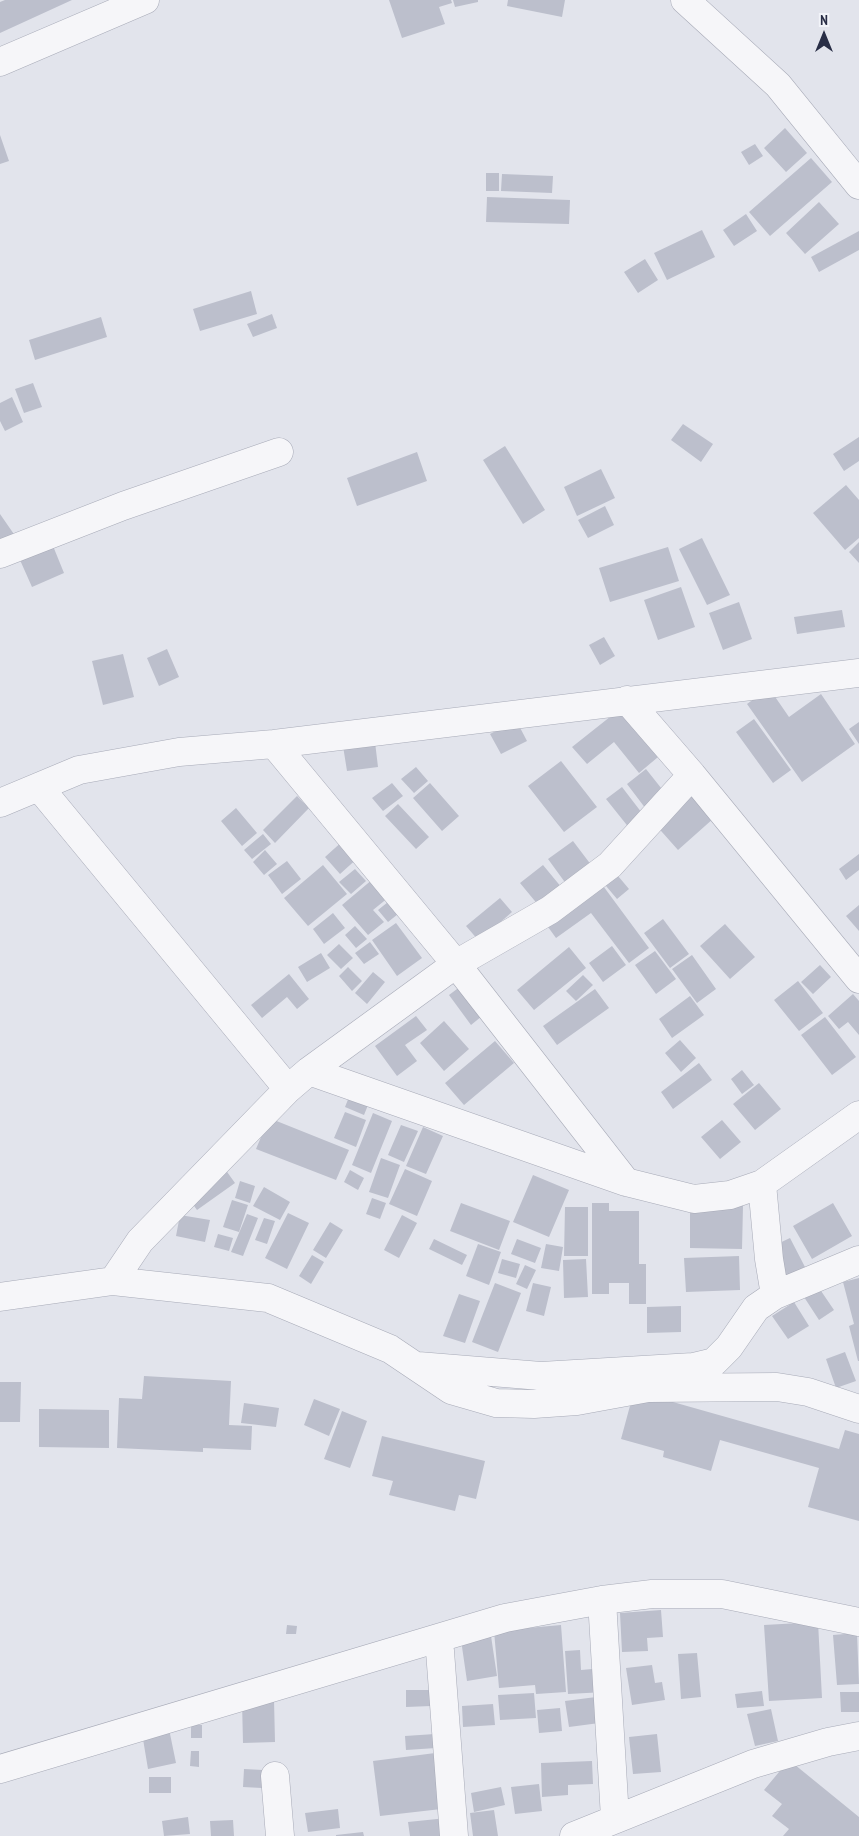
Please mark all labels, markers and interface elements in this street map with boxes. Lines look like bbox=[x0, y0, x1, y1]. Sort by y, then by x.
north arrow bbox=[799, 10, 849, 60]
text: N bbox=[820, 11, 828, 29]

